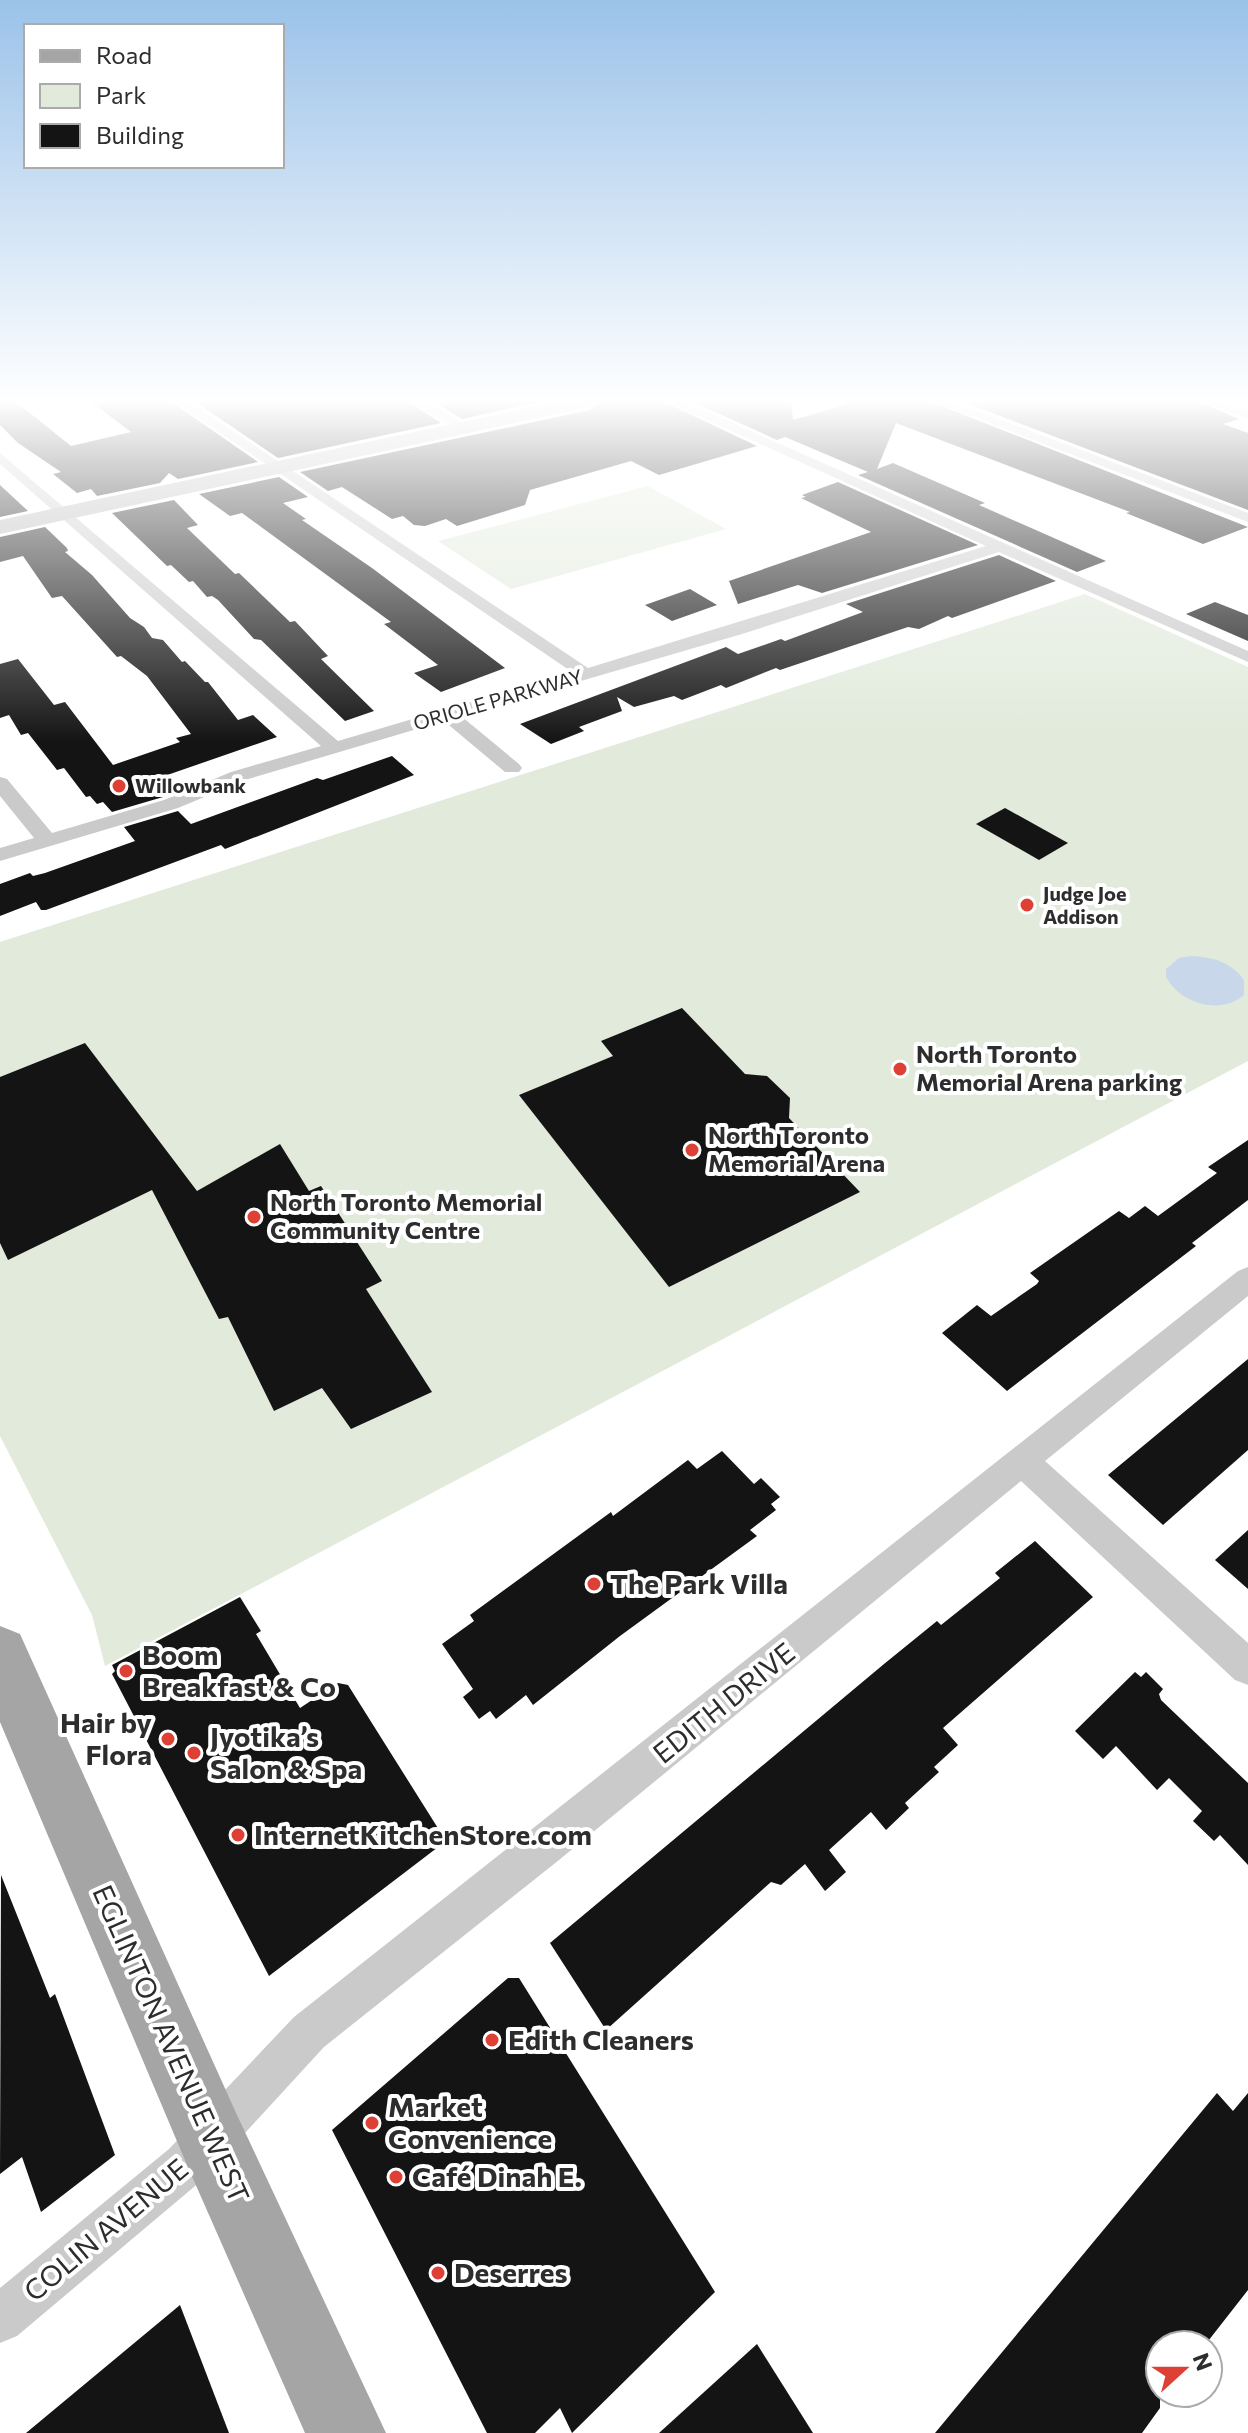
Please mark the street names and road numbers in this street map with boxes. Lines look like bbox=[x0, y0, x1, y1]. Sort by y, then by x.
street label: ORIOLE PARKWAY bbox=[410, 663, 585, 735]
street label: EDITH DRIVE bbox=[646, 1635, 801, 1770]
street label: EGLINTON AVENUE WEST bbox=[86, 1879, 257, 2208]
street label: COLIN AVENUE bbox=[16, 2151, 194, 2308]

